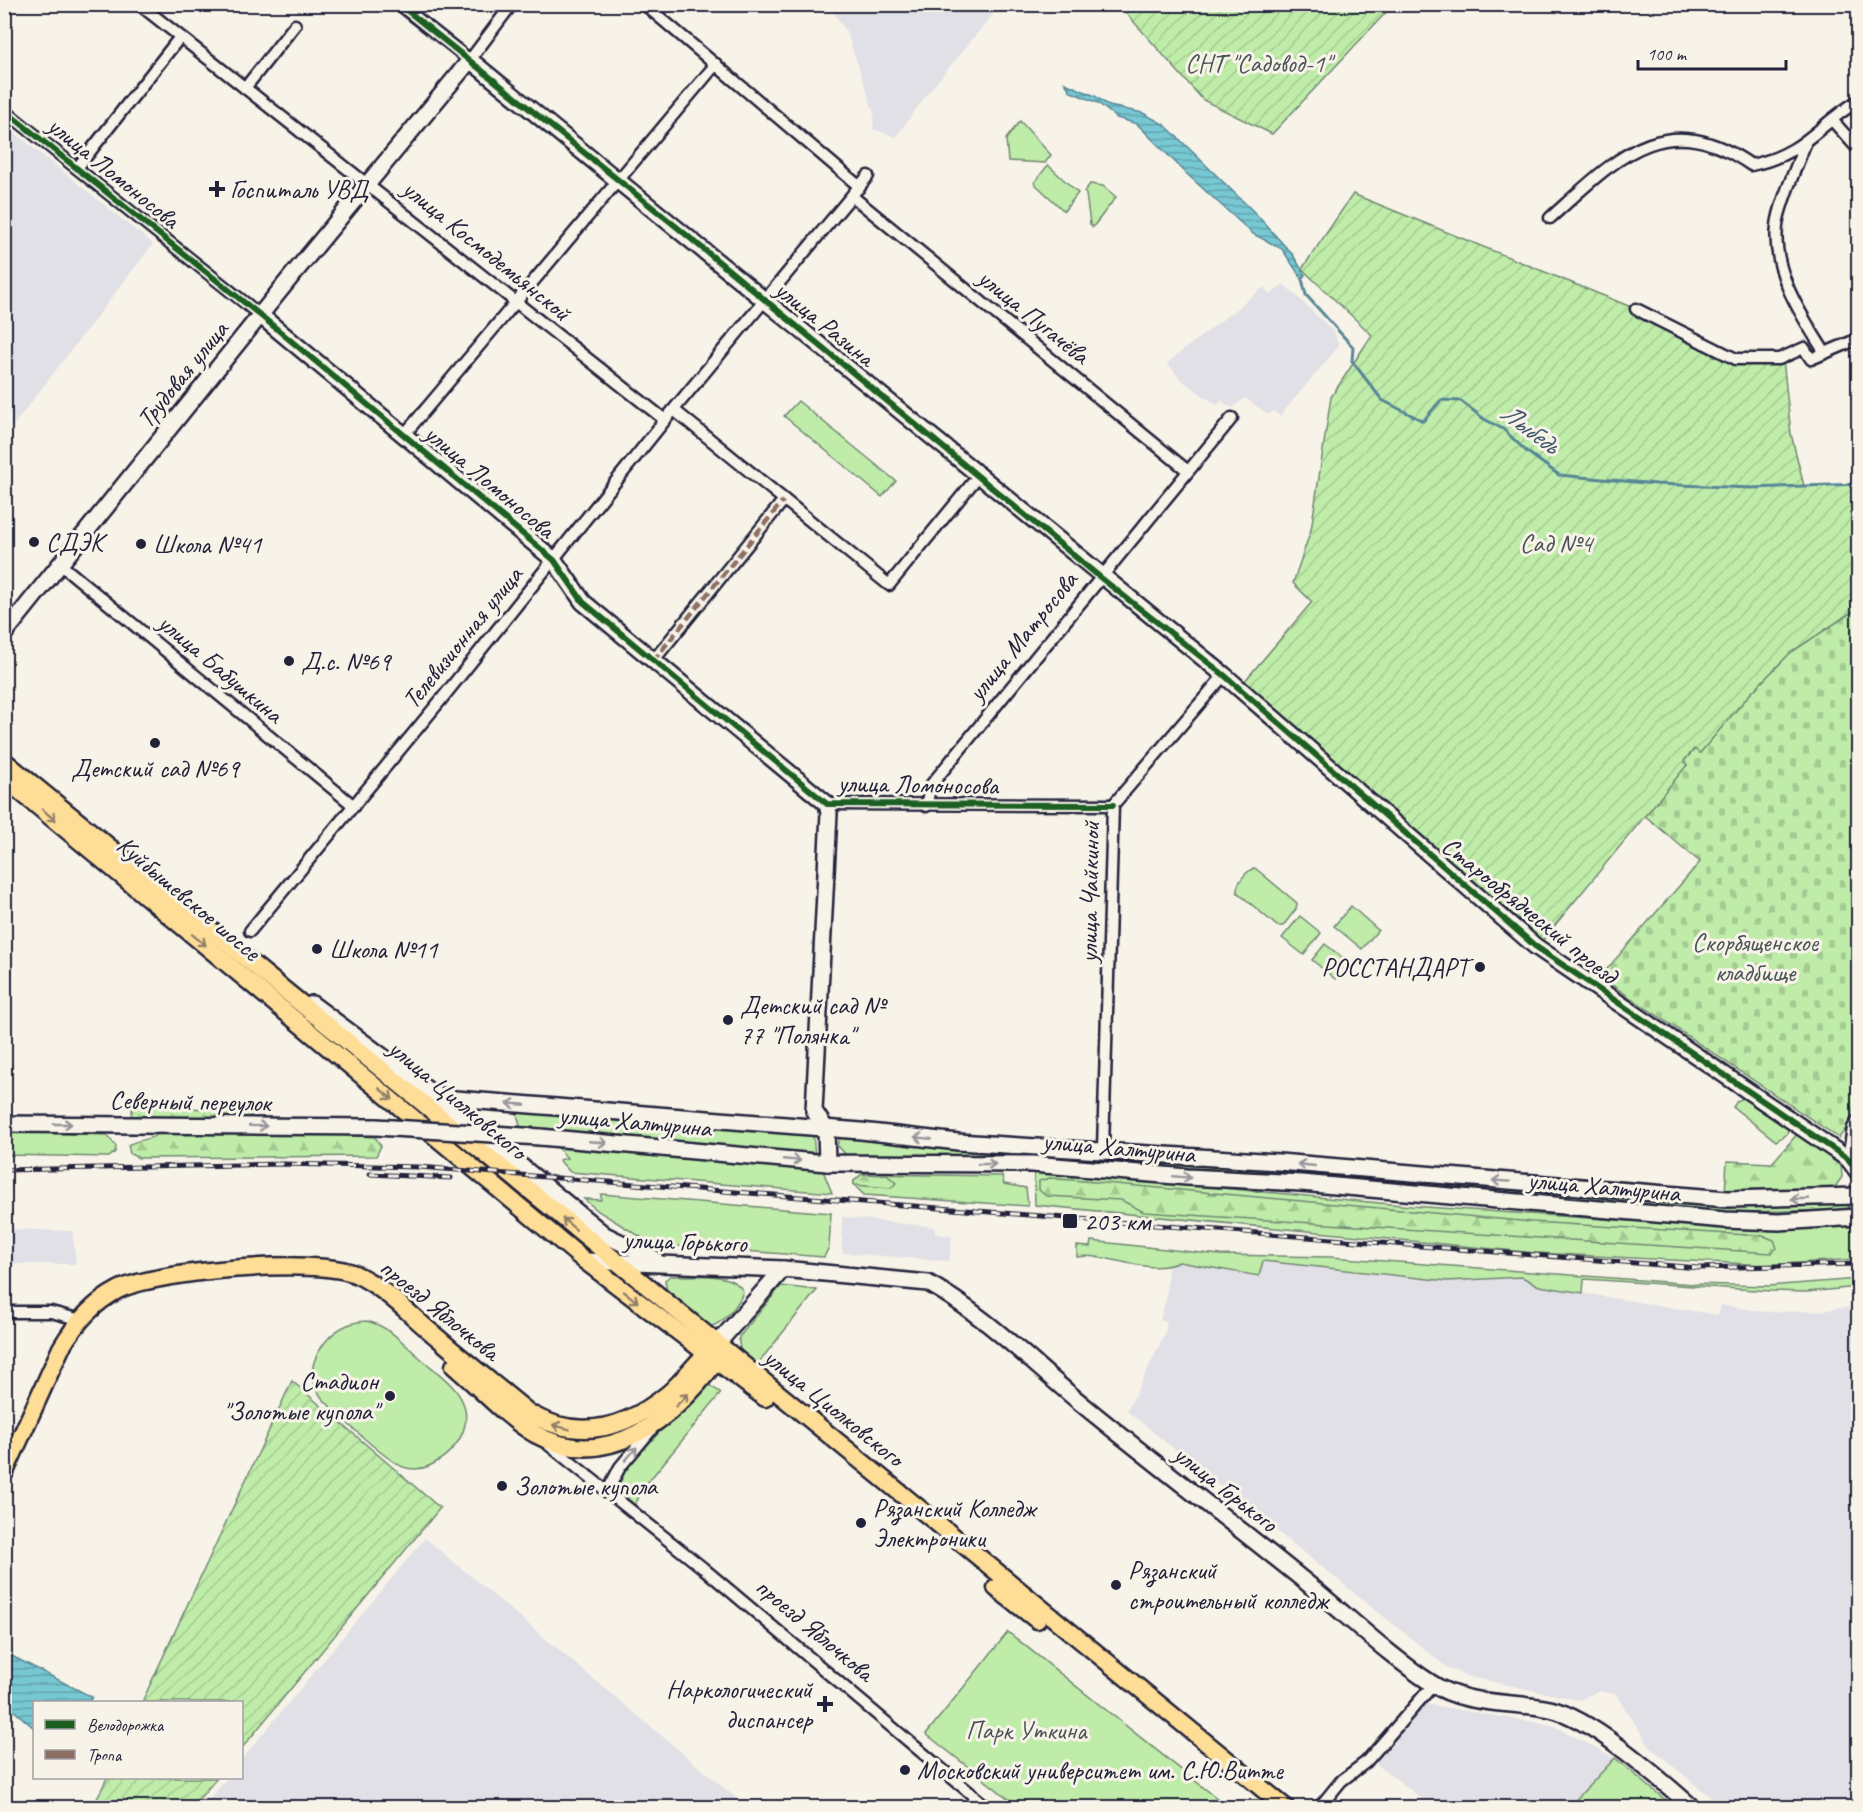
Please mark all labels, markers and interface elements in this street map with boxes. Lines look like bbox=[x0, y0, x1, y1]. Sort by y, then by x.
scale bar bbox=[1638, 33, 1786, 71]
text: 100 m bbox=[1647, 43, 1688, 65]
park label: СНТ "Садовод-1" bbox=[1185, 47, 1335, 80]
street label: улица Ломоносова bbox=[39, 108, 188, 237]
street label: улица Космодемьянской bbox=[394, 171, 579, 330]
place label: Госпиталь УВД bbox=[230, 173, 369, 206]
marker: Госпиталь УВД bbox=[208, 180, 226, 198]
street label: улица Пугачёва bbox=[970, 260, 1098, 372]
street label: улица Разина bbox=[767, 272, 883, 375]
street label: Трудовая улица bbox=[129, 313, 237, 434]
water label: Лыбедь bbox=[1494, 395, 1568, 463]
street label: улица Ломоносова bbox=[416, 416, 563, 547]
place label: СДЭК bbox=[46, 526, 108, 559]
park label: Сад №4 bbox=[1520, 527, 1595, 560]
place label: Школа №41 bbox=[153, 528, 263, 561]
marker: СДЭК bbox=[27, 535, 41, 549]
marker: Школа №41 bbox=[134, 537, 148, 551]
street label: Телевизионная улица bbox=[395, 558, 531, 715]
street label: улица Матросова bbox=[959, 563, 1086, 709]
street label: улица Бабушкина bbox=[150, 605, 291, 731]
place label: Д.с. №69 bbox=[301, 645, 393, 678]
marker: Д.с. №69 bbox=[282, 654, 296, 668]
marker: Детский сад №69 bbox=[148, 736, 162, 750]
place label: Детский сад №69 bbox=[71, 752, 241, 785]
street label: улица Ломоносова bbox=[836, 767, 1000, 802]
one-way arrow bbox=[41, 809, 57, 822]
street label: улица Чайкиной bbox=[1072, 819, 1107, 965]
street label: Куйбышевское шоссе bbox=[110, 829, 268, 969]
street label: Старообрядческий проезд bbox=[1435, 829, 1627, 993]
park label: Скорбященское кладбище bbox=[1692, 926, 1819, 989]
one-way arrow bbox=[191, 933, 207, 946]
place label: Школа №11 bbox=[329, 933, 439, 966]
marker: Школа №11 bbox=[310, 942, 324, 956]
place label: РОССТАНДАРТ bbox=[1321, 951, 1474, 984]
marker: РОССТАНДАРТ bbox=[1473, 960, 1487, 974]
place label: Детский сад № 77 "Полянка" bbox=[740, 989, 888, 1052]
marker: Детский сад № 77 "Полянка" bbox=[721, 1013, 735, 1027]
street label: улица Циолковского bbox=[380, 1031, 536, 1169]
street label: Северный переулок bbox=[109, 1084, 273, 1119]
one-way arrow bbox=[378, 1087, 393, 1101]
one-way arrow bbox=[507, 1098, 527, 1109]
street label: улица Халтурина bbox=[555, 1098, 714, 1145]
one-way arrow bbox=[52, 1118, 72, 1130]
one-way arrow bbox=[247, 1120, 267, 1132]
street label: улица Халтурина bbox=[1039, 1124, 1198, 1171]
one-way arrow bbox=[914, 1132, 934, 1143]
one-way arrow bbox=[588, 1137, 608, 1148]
one-way arrow bbox=[782, 1154, 802, 1165]
one-way arrow bbox=[977, 1158, 997, 1170]
one-way arrow bbox=[1297, 1159, 1317, 1170]
street label: улица Халтурина bbox=[1524, 1163, 1683, 1210]
one-way arrow bbox=[1171, 1172, 1191, 1183]
one-way arrow bbox=[1491, 1176, 1511, 1187]
one-way arrow bbox=[1791, 1193, 1811, 1204]
place label: 203 км bbox=[1084, 1205, 1152, 1238]
marker: 203 км bbox=[1061, 1212, 1079, 1230]
one-way arrow bbox=[562, 1218, 578, 1231]
street label: улица Горького bbox=[621, 1223, 749, 1260]
street label: проезд Яблочкова bbox=[373, 1251, 508, 1369]
one-way arrow bbox=[623, 1291, 639, 1304]
street label: улица Циолковского bbox=[755, 1340, 913, 1476]
place label: Стадион "Золотые купола" bbox=[223, 1365, 383, 1428]
marker: Стадион "Золотые купола" bbox=[383, 1389, 397, 1403]
one-way arrow bbox=[675, 1392, 690, 1407]
one-way arrow bbox=[552, 1420, 571, 1432]
street label: улица Горького bbox=[1165, 1436, 1286, 1540]
one-way arrow bbox=[624, 1447, 638, 1462]
place label: Золотые купола bbox=[514, 1470, 659, 1503]
marker: Золотые купола bbox=[495, 1479, 509, 1493]
place label: Рязанский Колледж Электроники bbox=[873, 1492, 1039, 1555]
marker: Рязанский Колледж Электроники bbox=[854, 1516, 868, 1530]
place label: Рязанский строительный колледж bbox=[1128, 1554, 1330, 1617]
street label: проезд Яблочкова bbox=[749, 1570, 883, 1690]
marker: Рязанский строительный колледж bbox=[1109, 1578, 1123, 1592]
place label: Наркологический диспансер bbox=[666, 1673, 814, 1736]
marker: Наркологический диспансер bbox=[816, 1695, 834, 1713]
legend bbox=[33, 1701, 243, 1779]
text: Велодорожка bbox=[87, 1714, 165, 1736]
park label: Парк Уткина bbox=[966, 1714, 1088, 1747]
text: Тропа bbox=[87, 1744, 123, 1766]
place label: Московский университет им. С.Ю.Витте bbox=[917, 1754, 1284, 1787]
marker: Московский университет им. С.Ю.Витте bbox=[898, 1763, 912, 1777]

